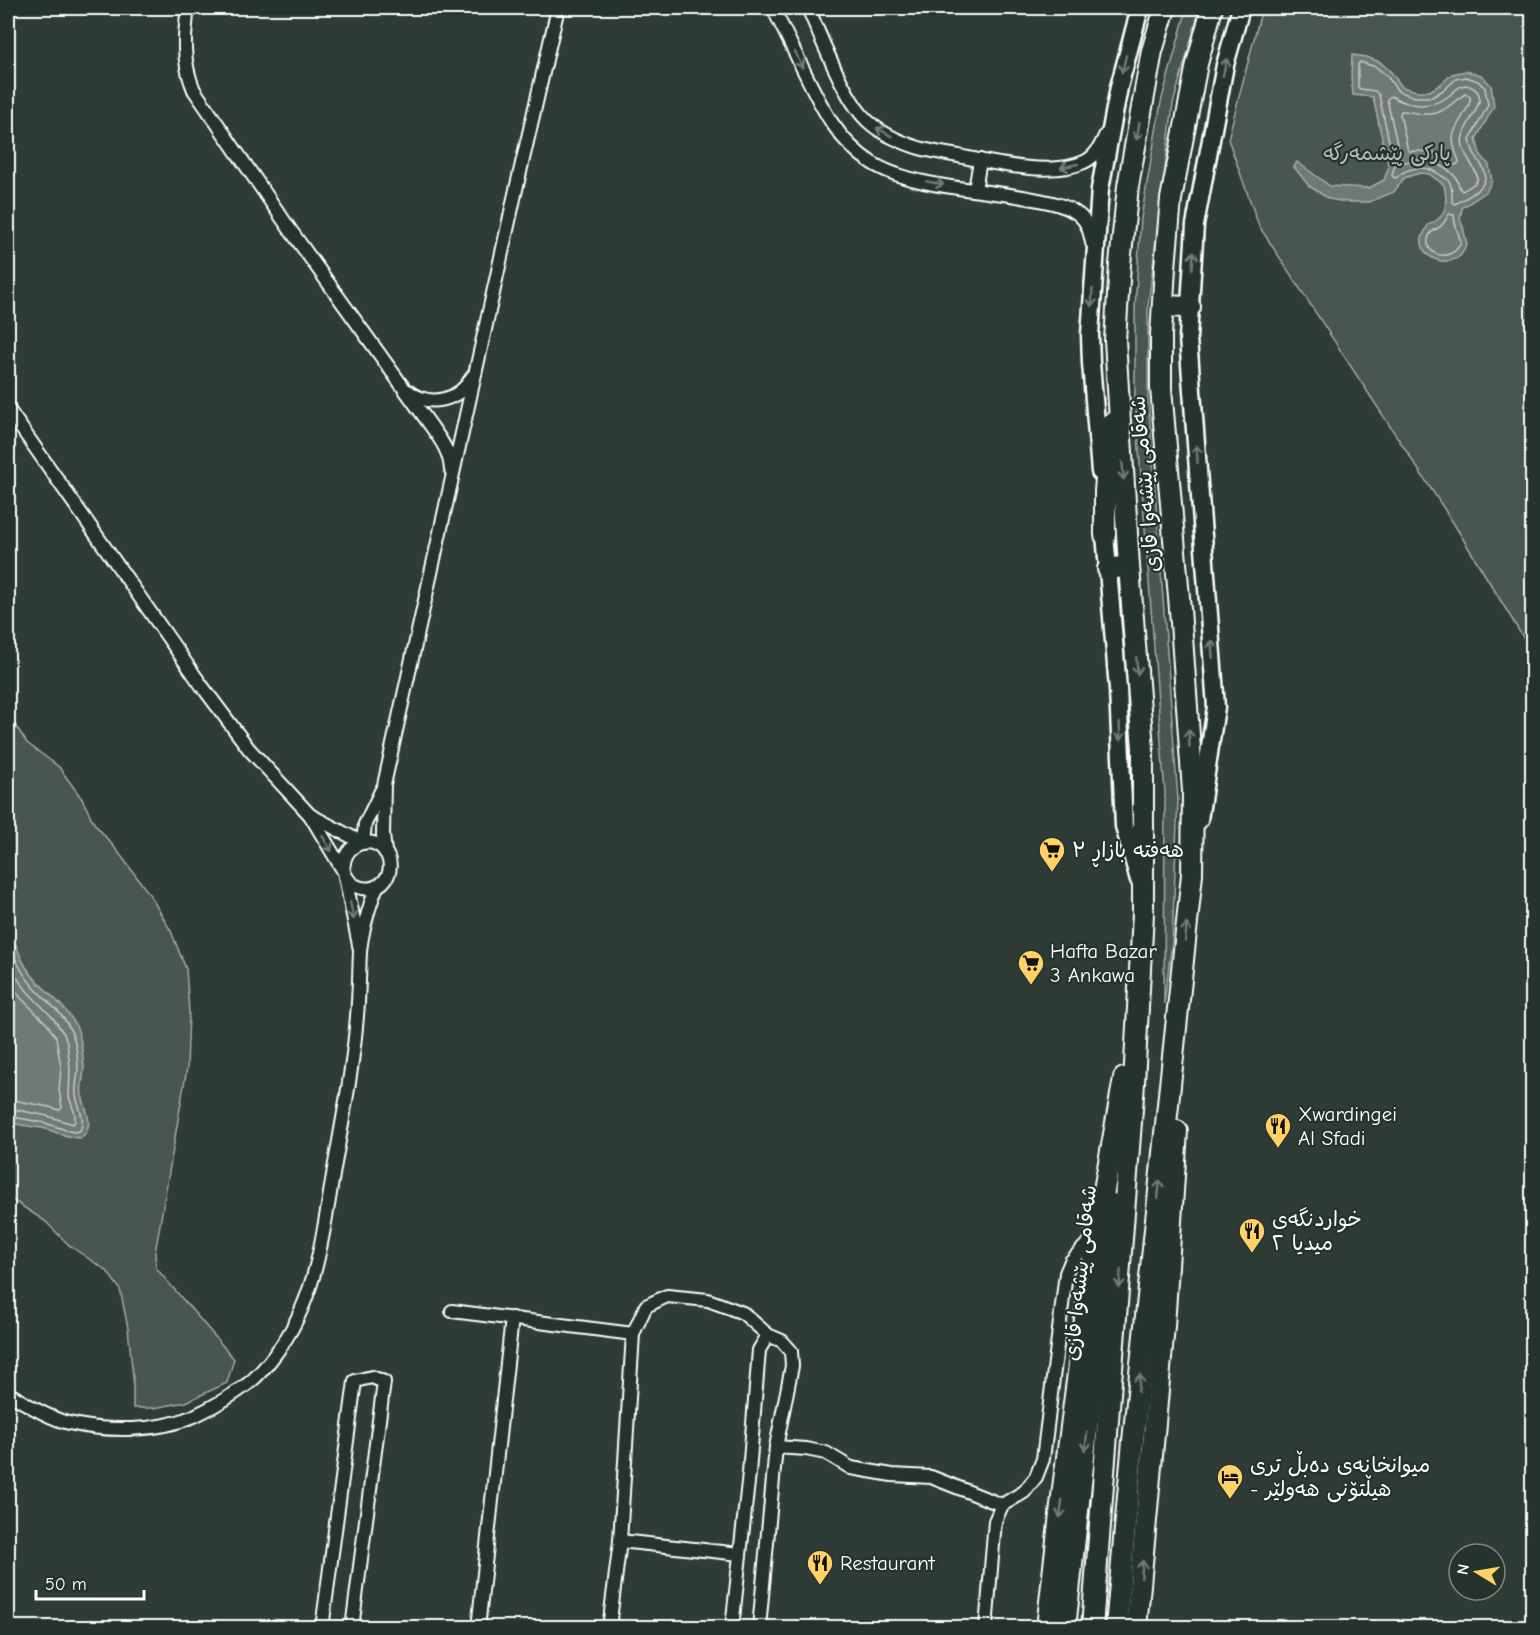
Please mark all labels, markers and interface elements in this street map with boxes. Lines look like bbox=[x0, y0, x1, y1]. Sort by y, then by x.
one-way arrow bbox=[793, 51, 805, 69]
one-way arrow bbox=[1118, 54, 1130, 73]
one-way arrow bbox=[1219, 58, 1231, 77]
one-way arrow bbox=[1132, 120, 1143, 140]
one-way arrow bbox=[876, 126, 893, 138]
park label: پارکی پێشمەرگە bbox=[1323, 141, 1451, 167]
one-way arrow bbox=[1060, 161, 1080, 172]
one-way arrow bbox=[925, 178, 945, 189]
one-way arrow bbox=[1187, 250, 1198, 270]
one-way arrow bbox=[1086, 288, 1097, 308]
street label: شەقامی پێشەوا قازی bbox=[1125, 395, 1167, 573]
one-way arrow bbox=[1191, 445, 1202, 465]
one-way arrow bbox=[1118, 461, 1129, 480]
one-way arrow bbox=[1206, 639, 1217, 659]
one-way arrow bbox=[1131, 655, 1142, 675]
one-way arrow bbox=[1114, 721, 1125, 741]
one-way arrow bbox=[1183, 728, 1194, 748]
one-way arrow bbox=[321, 835, 333, 852]
supermarket icon: هەفتە بازاڕ ٣ bbox=[1037, 835, 1067, 873]
place label: هەفتە بازاڕ ٣ bbox=[1072, 838, 1184, 867]
one-way arrow bbox=[347, 901, 358, 921]
one-way arrow bbox=[1181, 923, 1192, 943]
place label: Hafta Bazar 3 Ankawa bbox=[1050, 939, 1157, 987]
supermarket icon: Hafta Bazar 3 Ankawa bbox=[1016, 948, 1046, 986]
place label: Xwardingei Al Sfadi bbox=[1298, 1102, 1397, 1150]
restaurant icon: Xwardingei Al Sfadi bbox=[1263, 1111, 1293, 1149]
one-way arrow bbox=[1154, 1180, 1165, 1199]
street label: شەقامی پێشەوا قازی bbox=[1059, 1184, 1103, 1362]
place label: خواردنگەی میدیا ٢ bbox=[1272, 1207, 1362, 1255]
restaurant icon: خواردنگەی میدیا ٢ bbox=[1237, 1216, 1267, 1254]
one-way arrow bbox=[1114, 1269, 1125, 1289]
one-way arrow bbox=[1134, 1374, 1145, 1393]
one-way arrow bbox=[1080, 1431, 1091, 1451]
place label: میوانخانەی دەبڵ تری - هیڵتۆنی هەولێر bbox=[1250, 1450, 1430, 1503]
hotel icon: میوانخانەی دەبڵ تری - هیڵتۆنی هەولێر bbox=[1215, 1462, 1245, 1500]
one-way arrow bbox=[1055, 1499, 1066, 1519]
north arrow bbox=[1447, 1542, 1507, 1602]
restaurant icon: Restaurant bbox=[805, 1548, 835, 1586]
place label: Restaurant bbox=[840, 1551, 936, 1575]
one-way arrow bbox=[1136, 1560, 1147, 1580]
text: N bbox=[1453, 1562, 1473, 1576]
scale bar bbox=[36, 1563, 144, 1601]
text: 50 m bbox=[45, 1574, 87, 1595]

